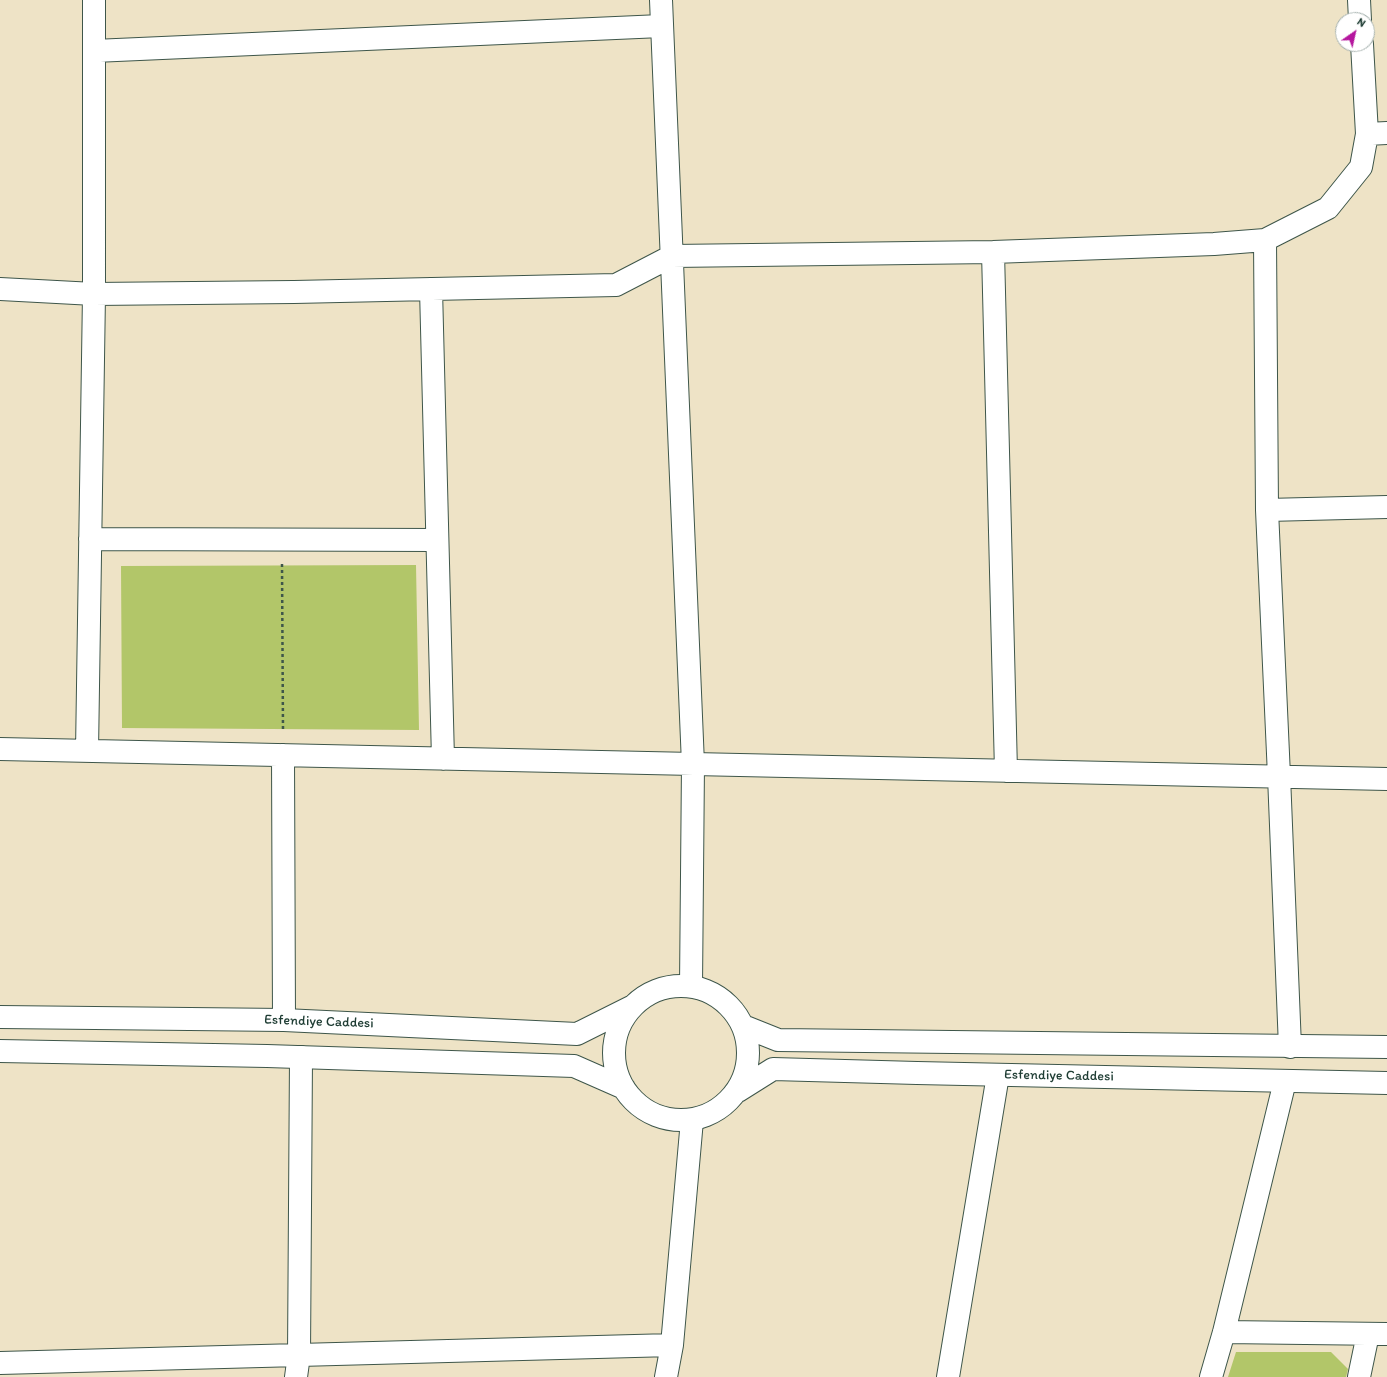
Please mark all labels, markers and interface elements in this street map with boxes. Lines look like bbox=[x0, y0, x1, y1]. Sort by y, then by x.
north arrow bbox=[1335, 12, 1375, 52]
text: N bbox=[1355, 15, 1368, 30]
street label: Esfendiye Caddesi bbox=[264, 1012, 374, 1032]
street label: Esfendiye Caddesi bbox=[1004, 1067, 1114, 1085]

